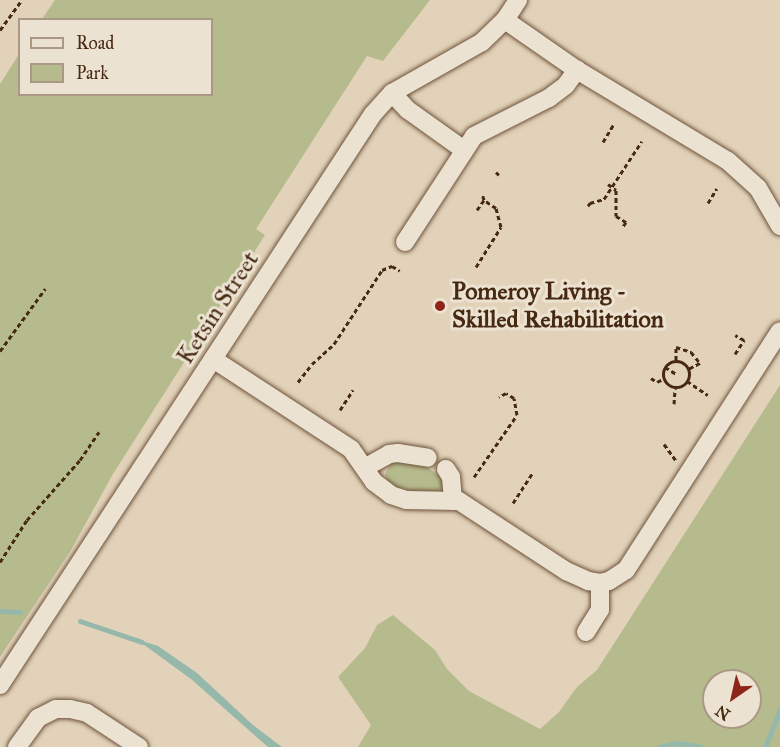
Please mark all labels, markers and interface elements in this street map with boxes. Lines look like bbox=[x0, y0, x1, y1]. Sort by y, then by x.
legend bbox=[18, 18, 213, 96]
text: Road bbox=[76, 32, 114, 54]
text: Park bbox=[76, 62, 109, 84]
street label: Ketsin Street bbox=[171, 246, 265, 370]
place label: Pomeroy Living - Skilled Rehabilitation bbox=[452, 278, 664, 334]
marker: Pomeroy Living - Skilled Rehabilitation bbox=[433, 299, 447, 313]
north arrow bbox=[702, 669, 762, 729]
text: N bbox=[712, 701, 734, 724]

